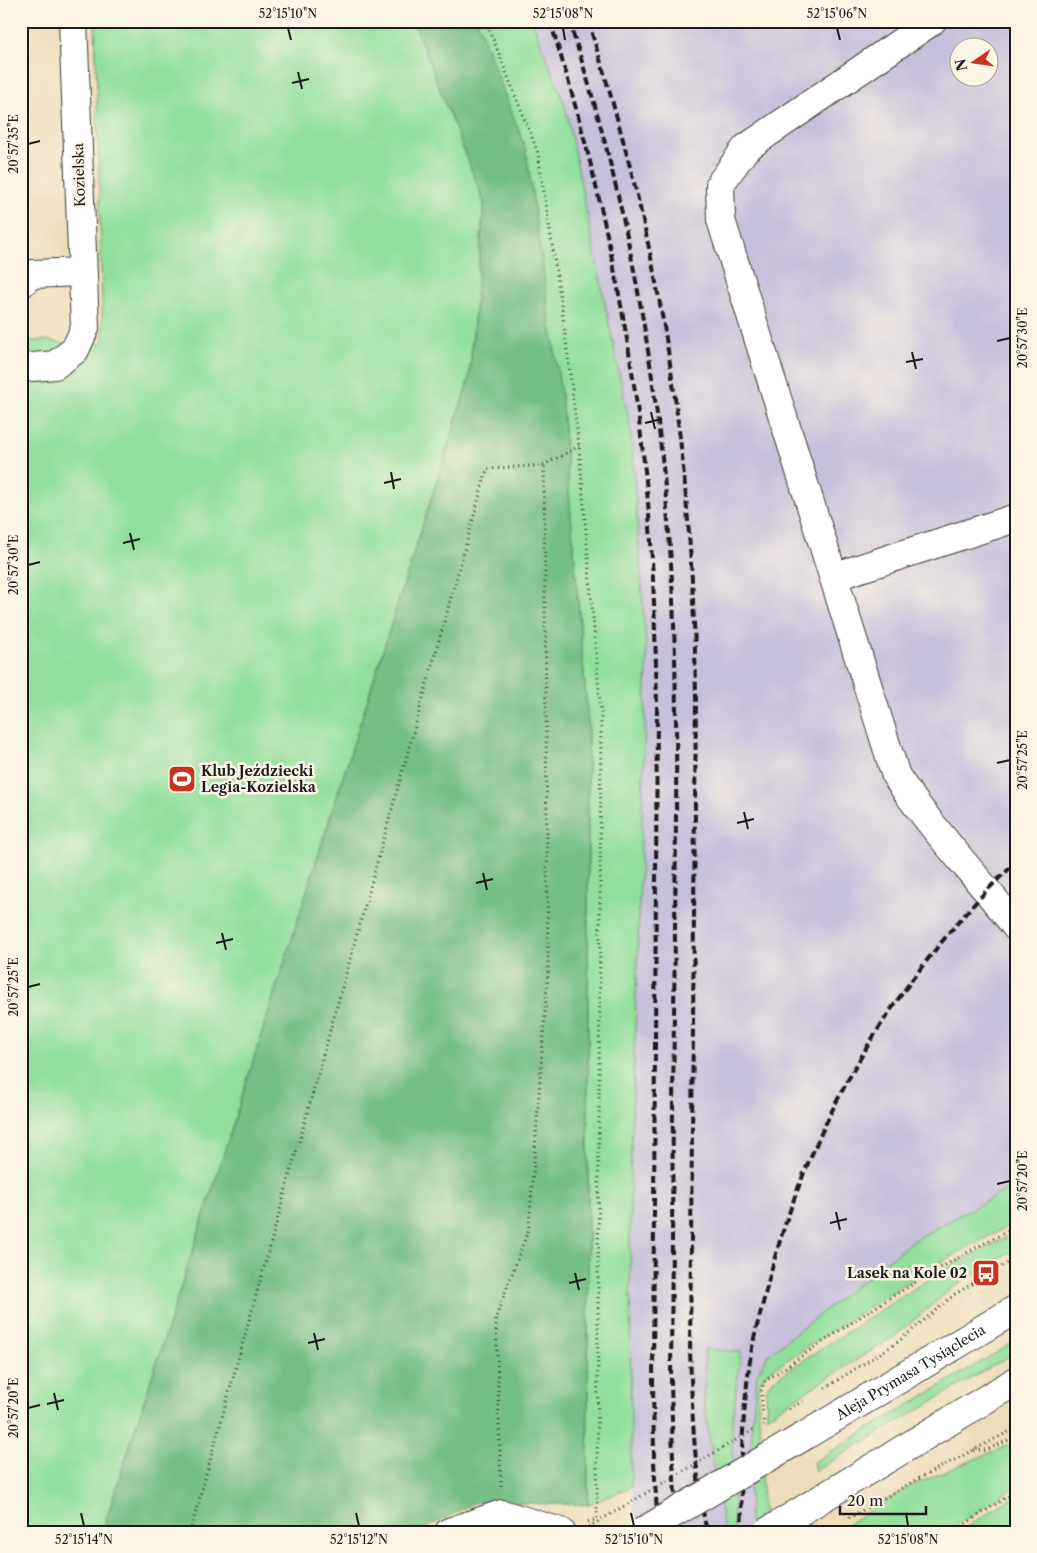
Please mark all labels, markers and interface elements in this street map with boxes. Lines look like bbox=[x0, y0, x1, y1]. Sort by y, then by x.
text: 52°15'10"N bbox=[259, 6, 317, 21]
text: 52°15'08"N bbox=[533, 6, 593, 21]
text: 52°15'06"N bbox=[807, 6, 867, 21]
north arrow bbox=[950, 38, 1000, 88]
text: N bbox=[951, 57, 971, 73]
text: 20°57'35"E bbox=[6, 114, 21, 174]
street label: Kozielska bbox=[69, 142, 89, 207]
text: 20°57'30"E bbox=[1015, 308, 1030, 368]
text: 20°57'30"E bbox=[6, 535, 21, 595]
text: 20°57'25"E bbox=[1015, 730, 1030, 790]
place label: Klub Jeździecki Legia-Kozielska bbox=[201, 762, 317, 796]
sports icon: Klub Jeździecki Legia-Kozielska bbox=[167, 764, 197, 794]
text: 20°57'25"E bbox=[6, 957, 21, 1017]
text: 20°57'20"E bbox=[1015, 1151, 1030, 1211]
bus stop icon: Lasek na Kole 02 bbox=[971, 1258, 1001, 1288]
place label: Lasek na Kole 02 bbox=[847, 1264, 967, 1282]
street label: Aleja Prymasa Tysiąclecia bbox=[832, 1320, 989, 1424]
text: 20°57'20"E bbox=[6, 1378, 21, 1438]
scale bar bbox=[840, 1483, 926, 1515]
text: 20 m bbox=[847, 1491, 883, 1510]
text: 52°15'14"N bbox=[55, 1532, 113, 1547]
text: 52°15'12"N bbox=[330, 1532, 388, 1547]
text: 52°15'10"N bbox=[605, 1532, 663, 1547]
text: 52°15'08"N bbox=[878, 1532, 938, 1547]

